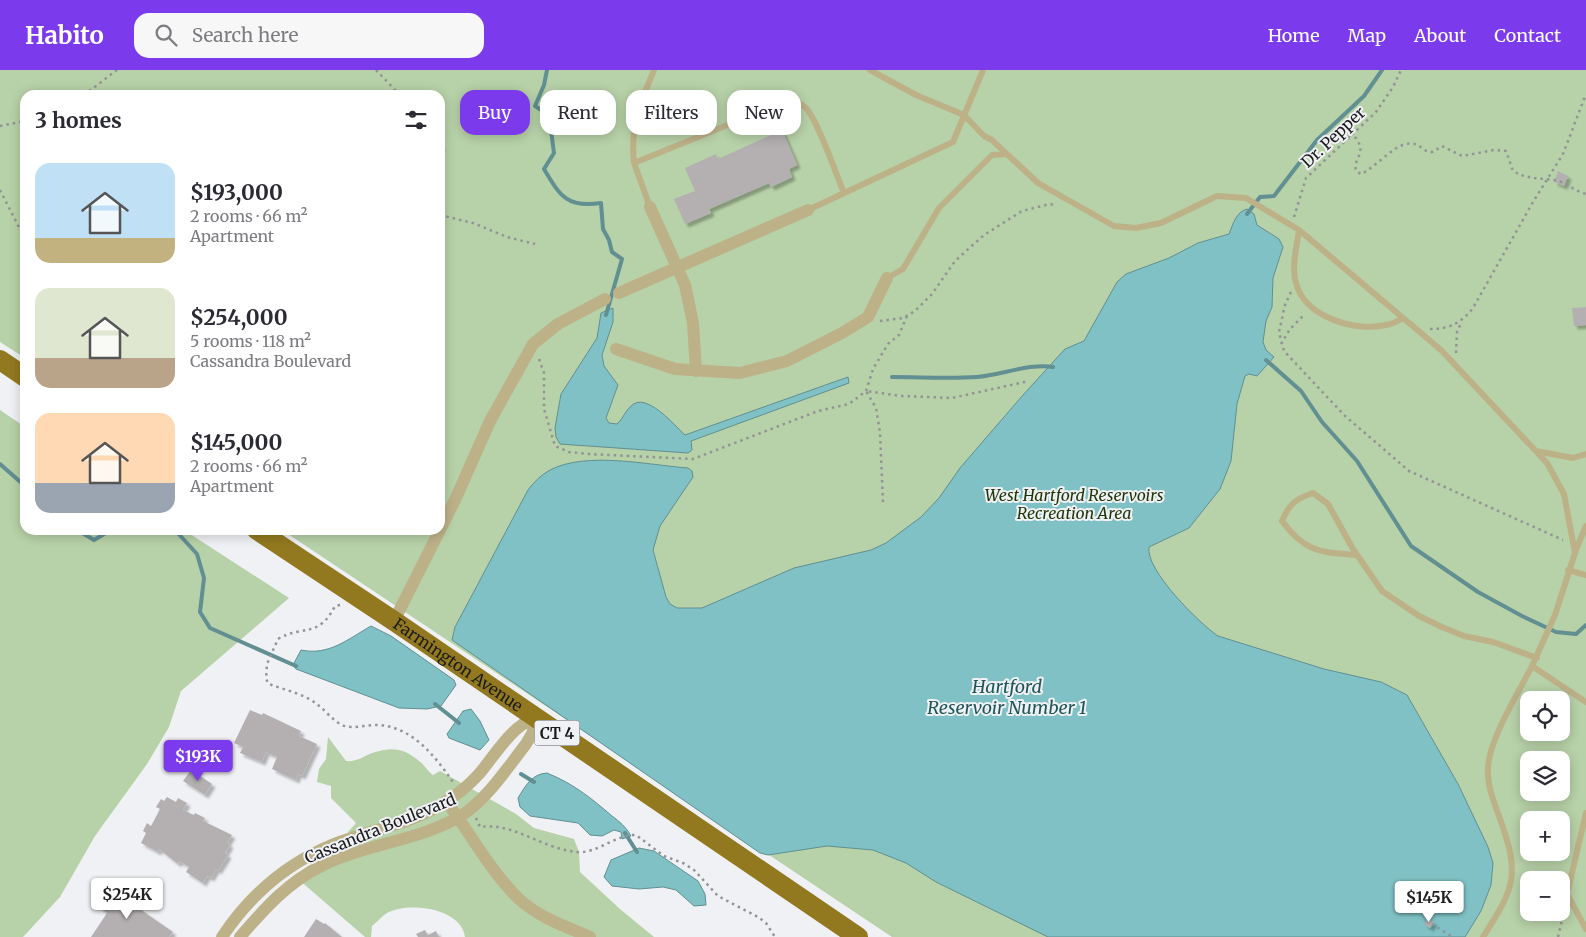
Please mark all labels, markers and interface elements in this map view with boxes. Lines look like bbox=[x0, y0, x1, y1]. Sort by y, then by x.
search box bbox=[134, 13, 484, 58]
text: Habito bbox=[25, 20, 104, 51]
icon: search bbox=[152, 21, 180, 49]
text: Search here bbox=[192, 23, 298, 47]
text: Home bbox=[1268, 24, 1320, 47]
text: Map bbox=[1348, 24, 1386, 47]
text: About bbox=[1414, 24, 1466, 47]
text: Contact bbox=[1494, 24, 1561, 47]
chip: Buy bbox=[460, 90, 530, 135]
chip: Rent bbox=[540, 90, 616, 135]
chip: Filters bbox=[626, 90, 717, 135]
chip: New bbox=[727, 90, 801, 135]
street label: Dr. Pepper bbox=[1297, 102, 1369, 172]
icon: filters bbox=[402, 106, 430, 134]
text: 3 homes bbox=[35, 107, 122, 134]
text: $193,000 bbox=[190, 179, 283, 206]
icon: home bbox=[75, 183, 135, 243]
text: 2 rooms · 66 m² bbox=[190, 206, 307, 226]
text: Apartment bbox=[190, 226, 274, 246]
text: $254,000 bbox=[190, 304, 288, 331]
icon: home bbox=[75, 308, 135, 368]
text: 5 rooms · 118 m² bbox=[190, 331, 311, 351]
text: Cassandra Boulevard bbox=[190, 351, 351, 371]
text: $145,000 bbox=[190, 429, 283, 456]
icon: home bbox=[75, 433, 135, 493]
text: 2 rooms · 66 m² bbox=[190, 456, 307, 476]
text: Apartment bbox=[190, 476, 274, 496]
park label: West Hartford Reservoirs Recreation Area bbox=[985, 485, 1164, 523]
street label: Farmington Avenue bbox=[390, 614, 527, 716]
water label: Hartford Reservoir Number 1 bbox=[927, 675, 1087, 719]
map controls bbox=[1520, 691, 1570, 921]
button: locate bbox=[1520, 691, 1570, 741]
road number: CT 4 bbox=[534, 720, 580, 746]
pin: $193K bbox=[163, 740, 233, 782]
text: $193K bbox=[175, 746, 221, 766]
button: layers bbox=[1520, 751, 1570, 801]
street label: Cassandra Boulevard bbox=[302, 788, 459, 867]
button: + bbox=[1520, 811, 1570, 861]
button: − bbox=[1520, 871, 1570, 921]
pin: $254K bbox=[92, 878, 162, 920]
pin: $145K bbox=[1394, 880, 1464, 923]
text: $254K bbox=[102, 884, 152, 904]
text: $145K bbox=[1406, 887, 1452, 907]

